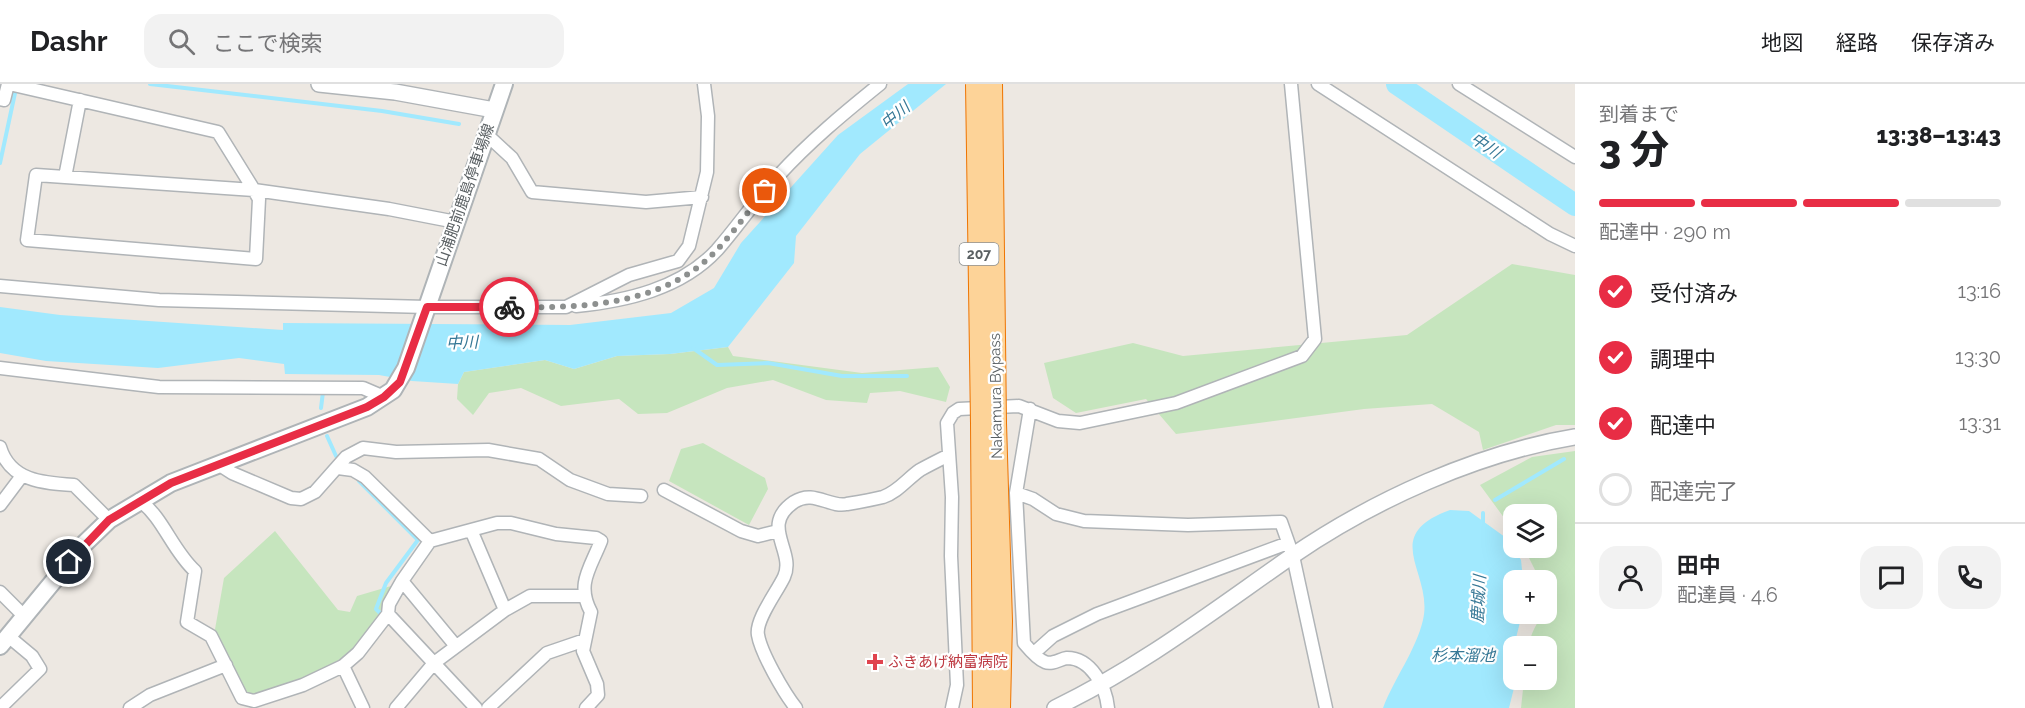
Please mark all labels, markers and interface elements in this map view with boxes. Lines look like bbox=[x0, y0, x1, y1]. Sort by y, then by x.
search box bbox=[144, 14, 564, 68]
text: Dashr bbox=[30, 25, 108, 58]
icon: search bbox=[165, 25, 198, 58]
text: ここで検索 bbox=[213, 30, 323, 56]
text: 地図 bbox=[1761, 30, 1803, 55]
text: 経路 bbox=[1836, 30, 1878, 55]
text: 保存済み bbox=[1911, 30, 1995, 55]
water label: 中川 bbox=[877, 97, 915, 133]
text: 到着まで bbox=[1599, 102, 1679, 126]
street label: 山浦肥前鹿島停車場線 bbox=[432, 121, 498, 269]
text: 13:38–13:43 bbox=[1876, 122, 2001, 148]
text: 3 分 bbox=[1599, 126, 1669, 172]
water label: 中川 bbox=[1467, 129, 1506, 163]
pin bbox=[739, 165, 790, 216]
icon: bag bbox=[748, 174, 781, 207]
text: 配達中 · 290 m bbox=[1599, 220, 1731, 244]
road number: 207 bbox=[960, 243, 998, 265]
icon: check bbox=[1599, 275, 1632, 308]
courier bbox=[479, 277, 539, 337]
text: 13:16 bbox=[1957, 279, 2001, 303]
text: 受付済み bbox=[1650, 280, 1738, 306]
icon: bike bbox=[493, 291, 526, 324]
water label: 中川 bbox=[446, 332, 480, 353]
street label: Nakamura Bypass bbox=[986, 333, 1006, 459]
icon: check bbox=[1599, 341, 1632, 374]
text: 13:30 bbox=[1955, 345, 2001, 369]
text: 調理中 bbox=[1650, 346, 1716, 372]
icon: check bbox=[1599, 407, 1632, 440]
text: 13:31 bbox=[1959, 411, 2001, 435]
text: 配達中 bbox=[1650, 412, 1716, 438]
text: 配達完了 bbox=[1650, 478, 1738, 504]
map controls bbox=[1503, 504, 1557, 690]
button: layers bbox=[1503, 504, 1557, 558]
pin bbox=[43, 536, 94, 587]
icon: home bbox=[52, 545, 85, 578]
button: person bbox=[1599, 546, 1662, 609]
button: chat bbox=[1860, 546, 1923, 609]
button: phone bbox=[1938, 546, 2001, 609]
text: 田中 bbox=[1677, 552, 1721, 578]
button: + bbox=[1503, 570, 1557, 624]
water label: 鹿城川 bbox=[1468, 573, 1489, 623]
text: 配達員 · 4.6 bbox=[1677, 583, 1778, 607]
button: − bbox=[1503, 636, 1557, 690]
water label: 杉本溜池 bbox=[1431, 646, 1497, 665]
marker: ふきあげ納富病院 bbox=[866, 653, 884, 671]
place label: ふきあげ納富病院 bbox=[888, 653, 1008, 671]

